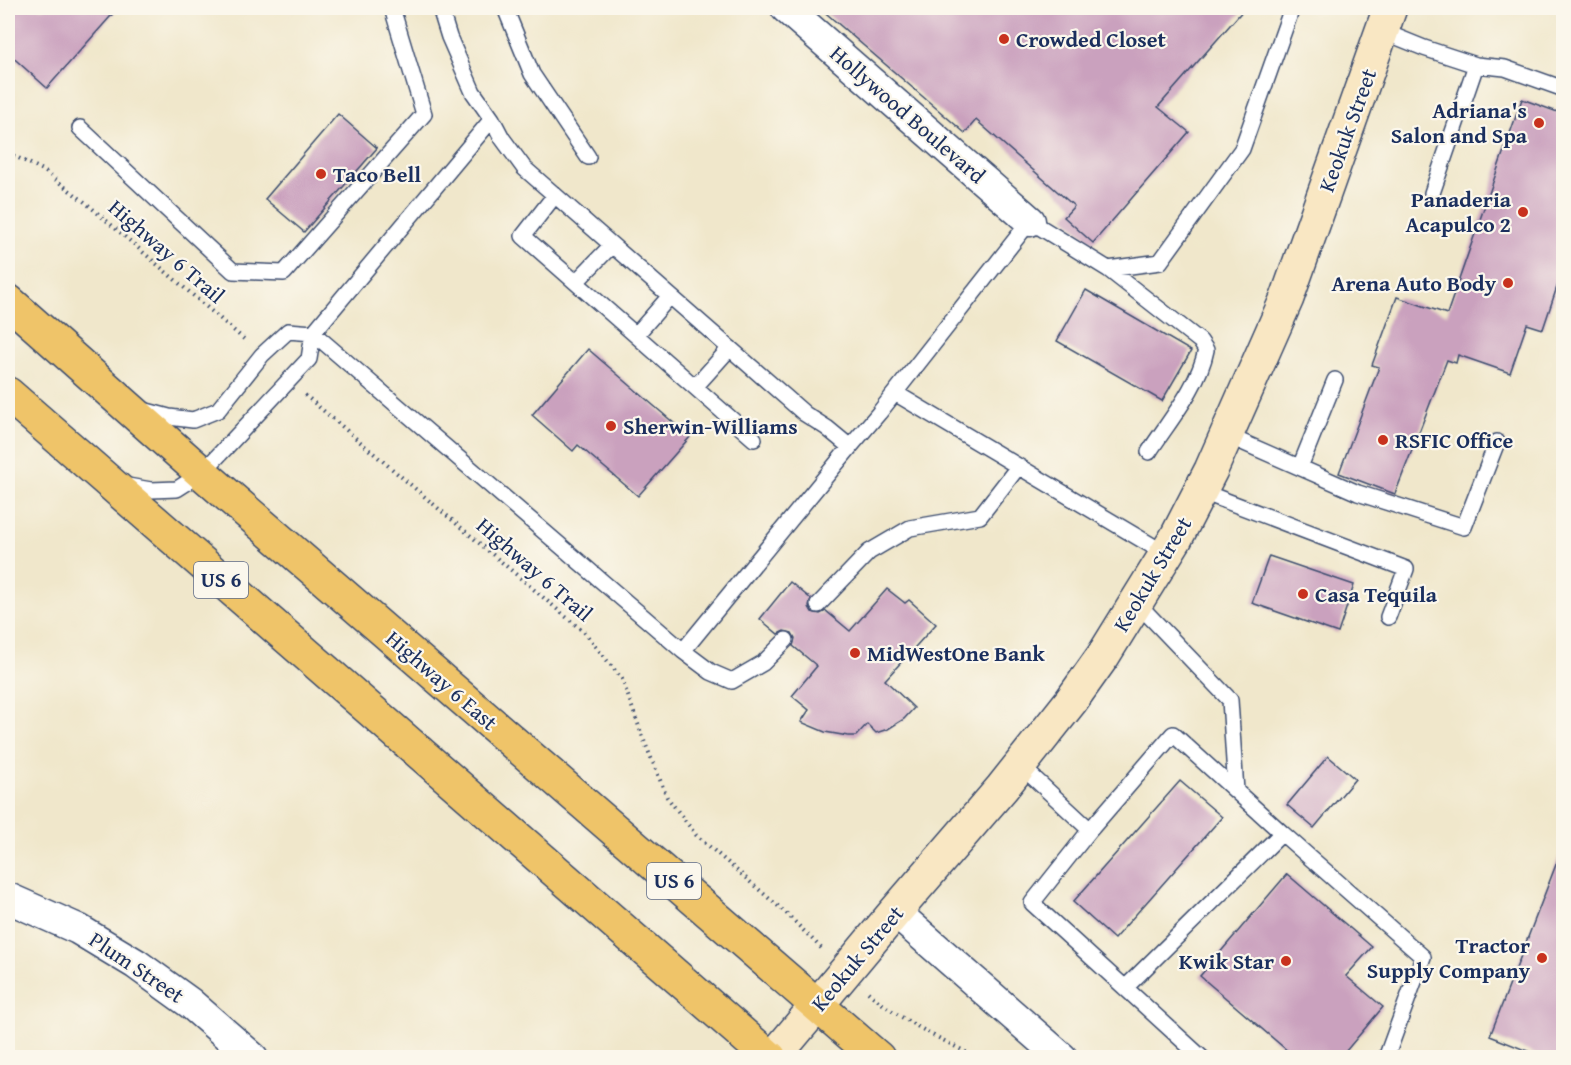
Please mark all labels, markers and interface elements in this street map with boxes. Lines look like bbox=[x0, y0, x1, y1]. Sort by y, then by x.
place label: Crowded Closet bbox=[1016, 23, 1167, 55]
marker: Crowded Closet bbox=[997, 32, 1011, 46]
street label: Hollywood Boulevard bbox=[823, 37, 993, 191]
street label: Keokuk Street bbox=[1310, 64, 1384, 196]
place label: Adriana's Salon and Spa bbox=[1391, 94, 1528, 151]
marker: Adriana's Salon and Spa bbox=[1532, 116, 1546, 130]
place label: Taco Bell bbox=[333, 158, 421, 190]
marker: Taco Bell bbox=[314, 167, 328, 181]
place label: Panaderia Acapulco 2 bbox=[1405, 183, 1512, 240]
street label: Highway 6 Trail bbox=[102, 191, 232, 311]
marker: Panaderia Acapulco 2 bbox=[1516, 205, 1530, 219]
place label: Arena Auto Body bbox=[1331, 267, 1497, 299]
marker: Arena Auto Body bbox=[1501, 276, 1515, 290]
place label: Sherwin-Williams bbox=[623, 410, 798, 442]
marker: Sherwin-Williams bbox=[604, 419, 618, 433]
place label: RSFIC Office bbox=[1395, 424, 1513, 456]
marker: RSFIC Office bbox=[1376, 433, 1390, 447]
street label: Highway 6 Trail bbox=[470, 509, 600, 629]
street label: Keokuk Street bbox=[1105, 510, 1199, 638]
road number: US 6 bbox=[194, 562, 248, 598]
place label: Casa Tequila bbox=[1315, 578, 1438, 610]
marker: Casa Tequila bbox=[1296, 587, 1310, 601]
street label: Highway 6 East bbox=[379, 622, 505, 738]
place label: MidWestOne Bank bbox=[867, 637, 1045, 669]
marker: MidWestOne Bank bbox=[848, 646, 862, 660]
road number: US 6 bbox=[647, 863, 701, 899]
street label: Keokuk Street bbox=[803, 898, 911, 1018]
street label: Plum Street bbox=[83, 923, 191, 1011]
place label: Tractor Supply Company bbox=[1367, 929, 1531, 986]
place label: Kwik Star bbox=[1179, 945, 1274, 977]
marker: Tractor Supply Company bbox=[1535, 951, 1549, 965]
marker: Kwik Star bbox=[1279, 954, 1293, 968]

